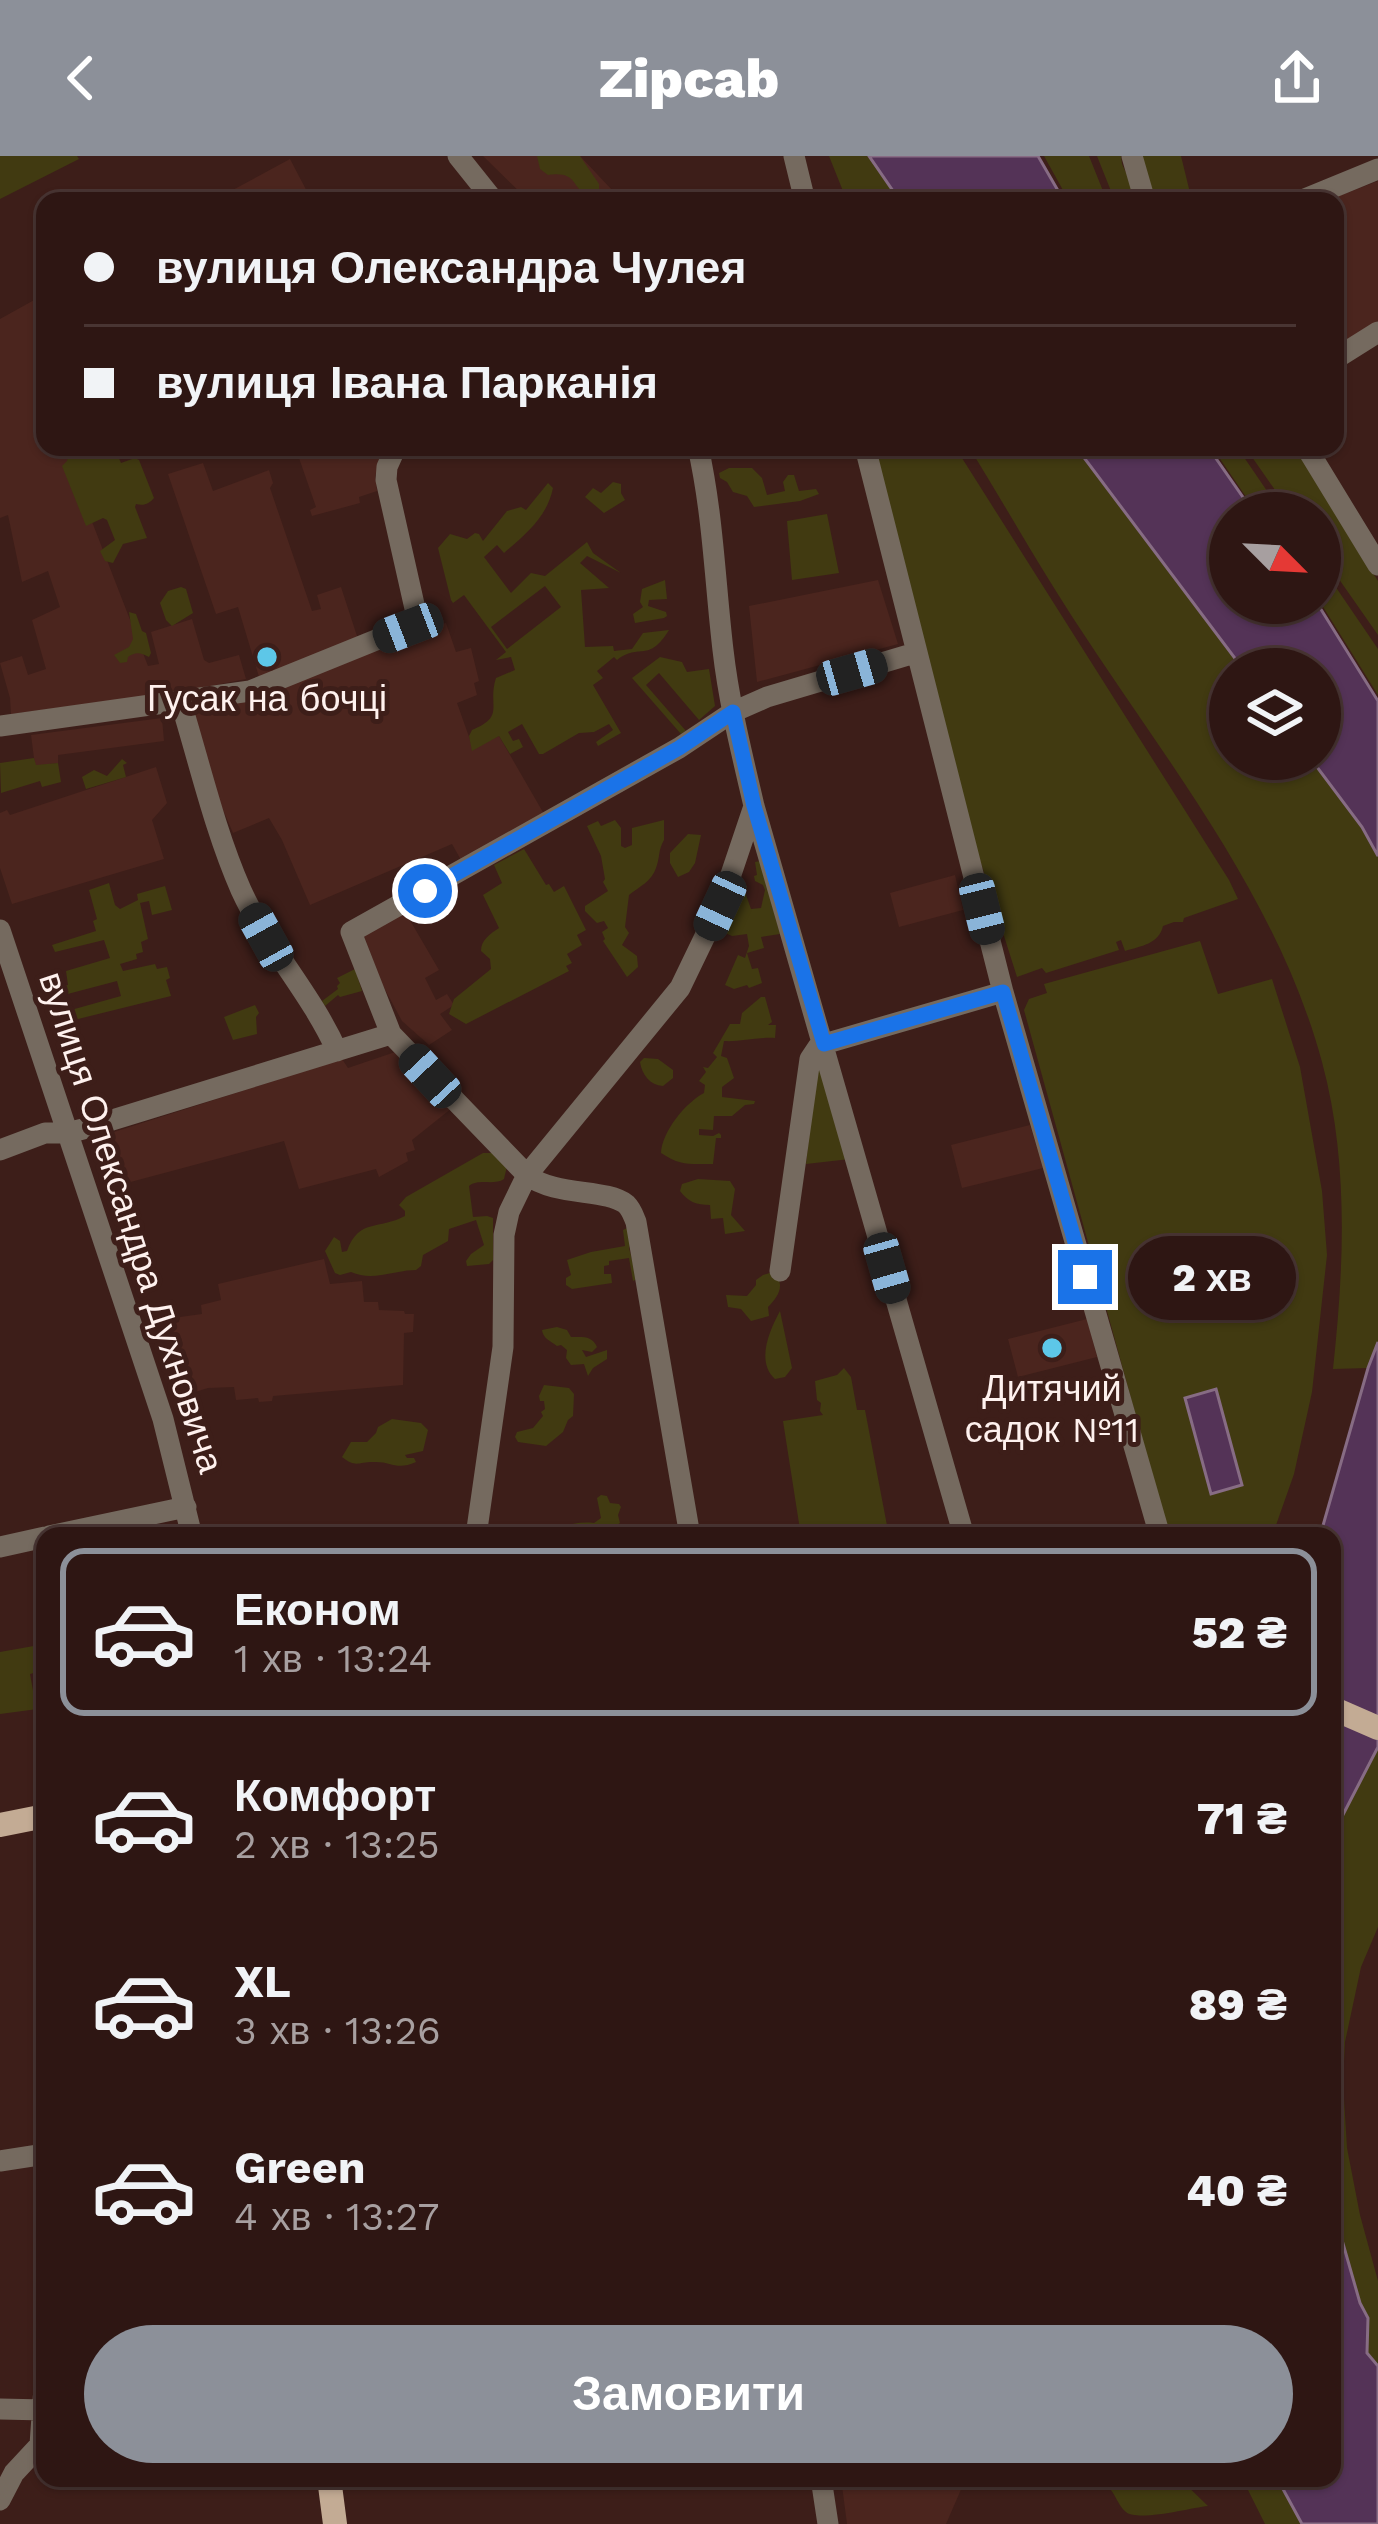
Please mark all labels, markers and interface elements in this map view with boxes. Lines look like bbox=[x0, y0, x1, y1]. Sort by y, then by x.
icon: back bbox=[48, 45, 114, 111]
icon: share bbox=[1264, 45, 1330, 111]
text: Zipcab bbox=[599, 47, 779, 110]
text: вулиця Олександра Чулея bbox=[156, 241, 746, 294]
text: вулиця Івана Парканія bbox=[156, 356, 658, 409]
north arrow bbox=[1209, 492, 1341, 624]
map controls bbox=[1209, 492, 1341, 780]
car bbox=[368, 598, 448, 658]
marker: Гусак на бочці bbox=[254, 644, 280, 670]
car bbox=[812, 645, 892, 699]
button: layers bbox=[1209, 648, 1341, 780]
place label: Гусак на бочці bbox=[147, 678, 387, 720]
route start bbox=[398, 864, 452, 918]
car bbox=[688, 866, 752, 946]
car bbox=[956, 870, 1008, 948]
car bbox=[233, 897, 299, 977]
street label: вулиця Олександра Духновича bbox=[30, 967, 232, 1479]
car bbox=[392, 1037, 468, 1115]
car bbox=[860, 1228, 914, 1308]
callout: 2 хв bbox=[1127, 1235, 1295, 1319]
route end bbox=[1058, 1250, 1112, 1304]
text: 2 хв bbox=[1172, 1255, 1252, 1300]
marker: Дитячий садок №11 bbox=[1039, 1335, 1065, 1361]
place label: Дитячий садок №11 bbox=[965, 1368, 1139, 1451]
icon: car bbox=[90, 1578, 198, 1686]
text: Економ bbox=[234, 1583, 401, 1636]
text: 52 ₴ bbox=[1192, 1606, 1287, 1659]
text: 1 хв · 13:24 bbox=[234, 1636, 432, 1681]
icon: car bbox=[90, 1764, 198, 1872]
text: Комфорт bbox=[234, 1769, 436, 1822]
text: 71 ₴ bbox=[1197, 1792, 1287, 1845]
text: 2 хв · 13:25 bbox=[234, 1822, 440, 1867]
icon: car bbox=[90, 1950, 198, 2058]
text: XL bbox=[234, 1955, 291, 2008]
text: 89 ₴ bbox=[1189, 1978, 1287, 2031]
text: 3 хв · 13:26 bbox=[234, 2008, 441, 2053]
icon: car bbox=[90, 2136, 198, 2244]
text: Green bbox=[234, 2141, 366, 2194]
text: 40 ₴ bbox=[1186, 2164, 1287, 2217]
text: 4 хв · 13:27 bbox=[234, 2194, 439, 2239]
button: Замовити bbox=[84, 2325, 1293, 2463]

